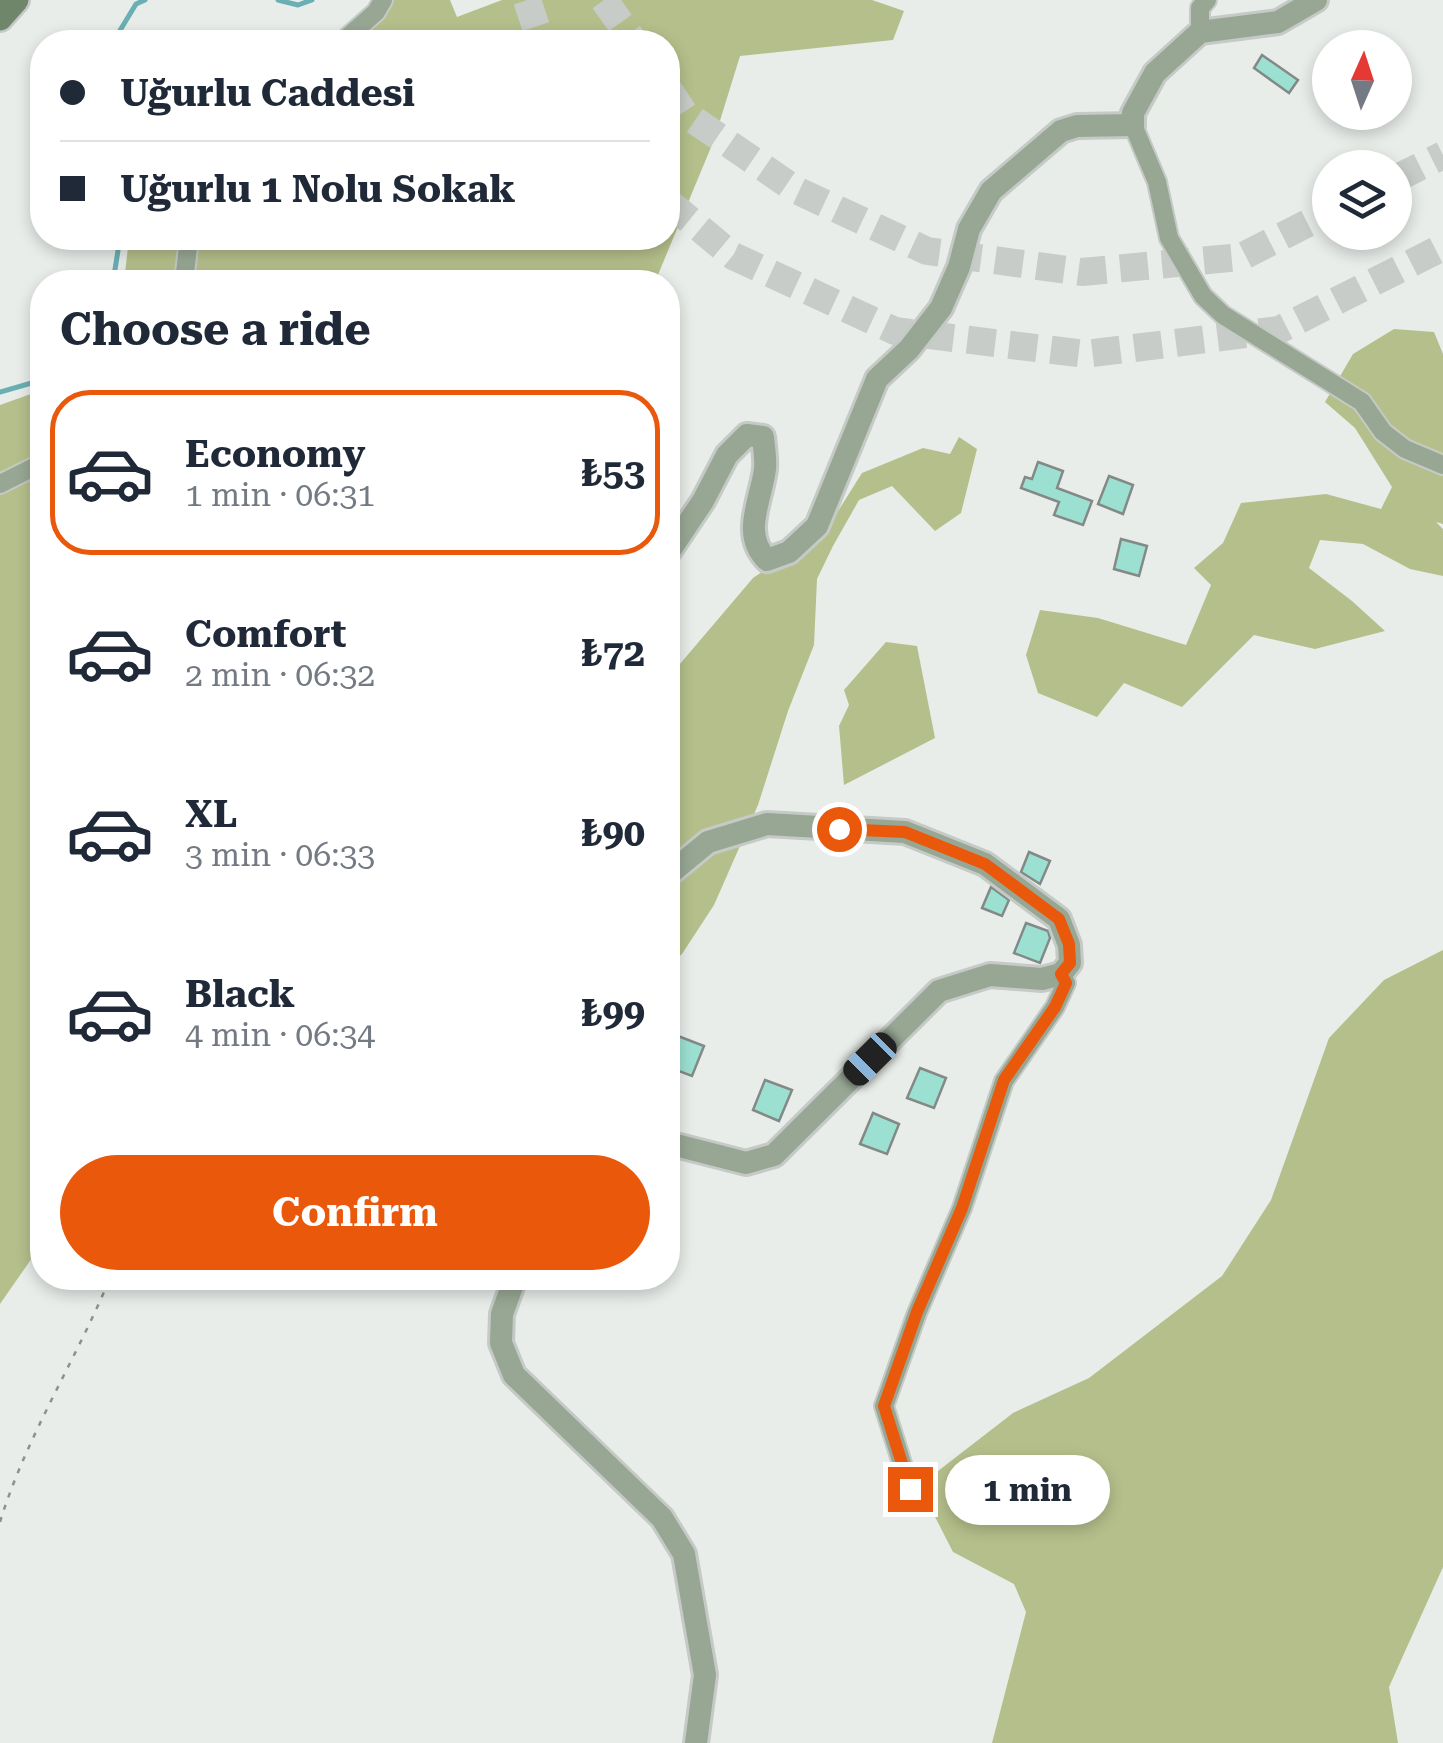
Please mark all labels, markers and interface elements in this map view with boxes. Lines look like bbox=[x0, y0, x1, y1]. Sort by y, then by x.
north arrow bbox=[1312, 30, 1412, 130]
map controls bbox=[1312, 30, 1412, 250]
text: Uğurlu Caddesi bbox=[120, 71, 415, 115]
button: layers bbox=[1312, 150, 1412, 250]
text: Uğurlu 1 Nolu Sokak bbox=[120, 167, 516, 211]
text: Choose a ride bbox=[60, 303, 371, 356]
icon: car bbox=[65, 428, 155, 518]
text: Economy bbox=[185, 432, 365, 476]
text: ₺53 bbox=[581, 451, 645, 495]
text: 1 min · 06:31 bbox=[185, 476, 375, 514]
icon: car bbox=[65, 608, 155, 698]
text: Comfort bbox=[185, 612, 346, 656]
text: ₺72 bbox=[581, 631, 645, 675]
text: 2 min · 06:32 bbox=[185, 656, 375, 694]
icon: car bbox=[65, 788, 155, 878]
text: XL bbox=[185, 792, 237, 836]
route start bbox=[817, 807, 862, 852]
text: ₺90 bbox=[581, 811, 645, 855]
text: 3 min · 06:33 bbox=[185, 836, 375, 874]
icon: car bbox=[65, 968, 155, 1058]
text: Black bbox=[185, 972, 295, 1016]
text: ₺99 bbox=[581, 991, 645, 1035]
text: 4 min · 06:34 bbox=[185, 1016, 375, 1054]
car bbox=[838, 1027, 902, 1091]
button: Confirm bbox=[60, 1155, 650, 1270]
callout: 1 min bbox=[945, 1454, 1110, 1524]
route end bbox=[888, 1467, 933, 1512]
text: 1 min bbox=[983, 1471, 1072, 1509]

